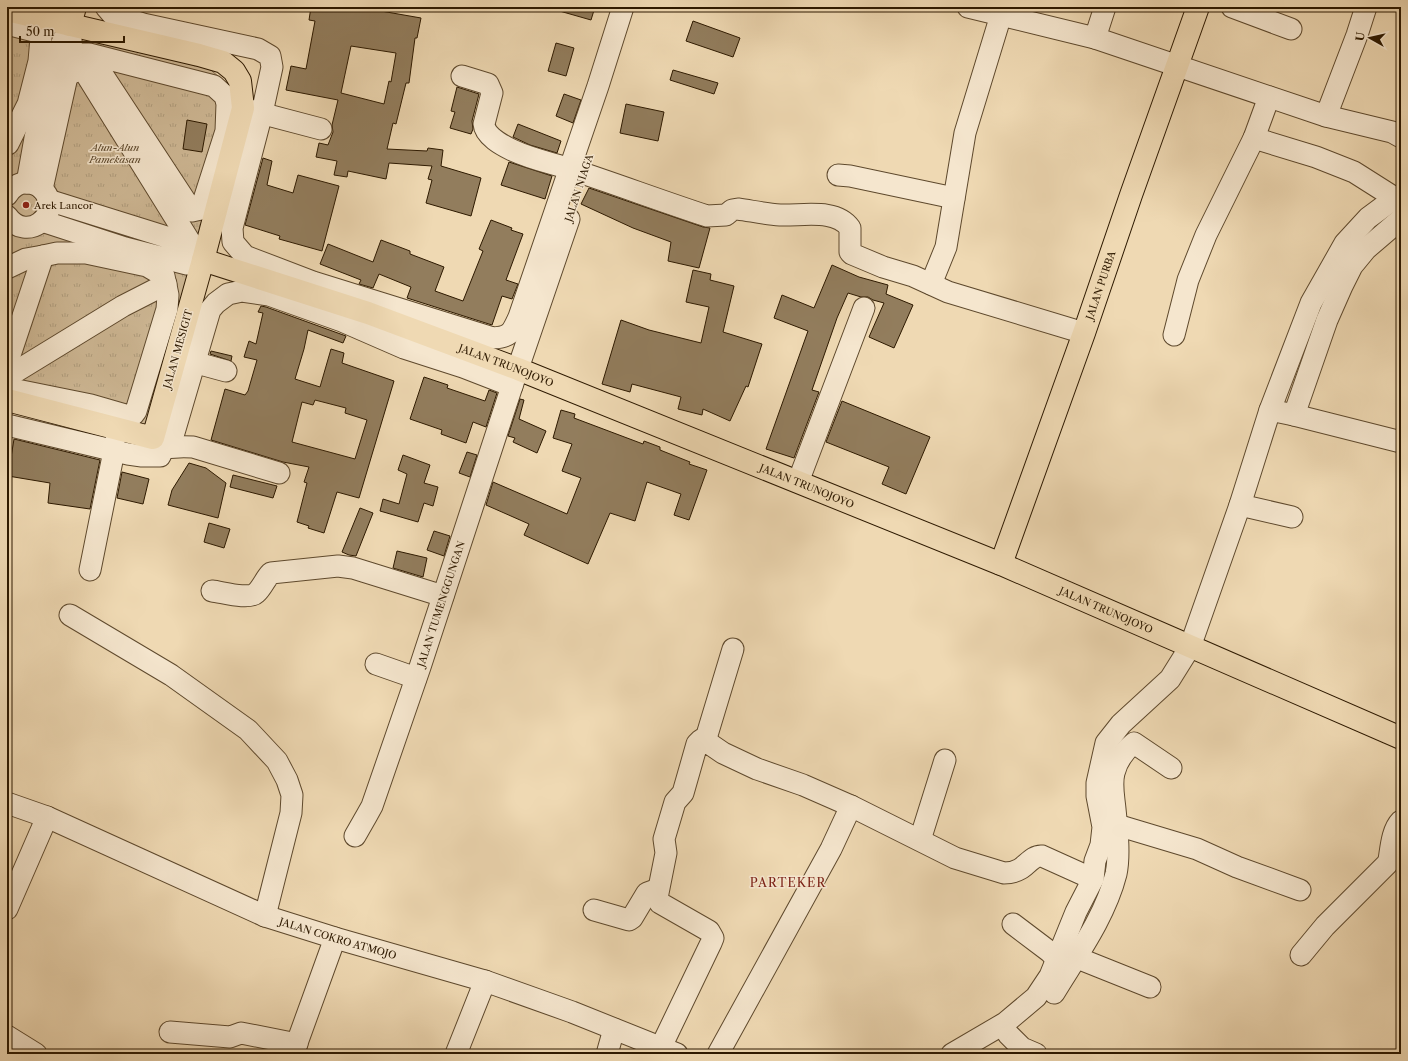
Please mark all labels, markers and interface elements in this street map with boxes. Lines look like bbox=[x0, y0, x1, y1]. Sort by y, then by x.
scale bar bbox=[20, 18, 124, 44]
north arrow bbox=[1350, 18, 1390, 58]
text: 50 m bbox=[26, 24, 55, 39]
text: U bbox=[1353, 31, 1368, 42]
park label: Alun-Alun Pamekasan bbox=[88, 141, 141, 166]
street label: JALAN NIAGA bbox=[561, 152, 596, 225]
place label: Arek Lancor bbox=[33, 199, 94, 212]
marker: Arek Lancor bbox=[21, 200, 31, 210]
street label: JALAN PURBA bbox=[1082, 249, 1118, 323]
street label: JALAN MESIGIT bbox=[160, 307, 196, 392]
street label: JALAN TRUNOJOYO bbox=[455, 340, 556, 389]
street label: JALAN TRUNOJOYO bbox=[756, 460, 856, 511]
street label: JALAN TUMENGGUNGAN bbox=[413, 539, 467, 670]
street label: JALAN TRUNOJOYO bbox=[1055, 583, 1155, 636]
district label: PARTEKER bbox=[750, 875, 826, 890]
street label: JALAN COKRO ATMOJO bbox=[276, 914, 398, 962]

